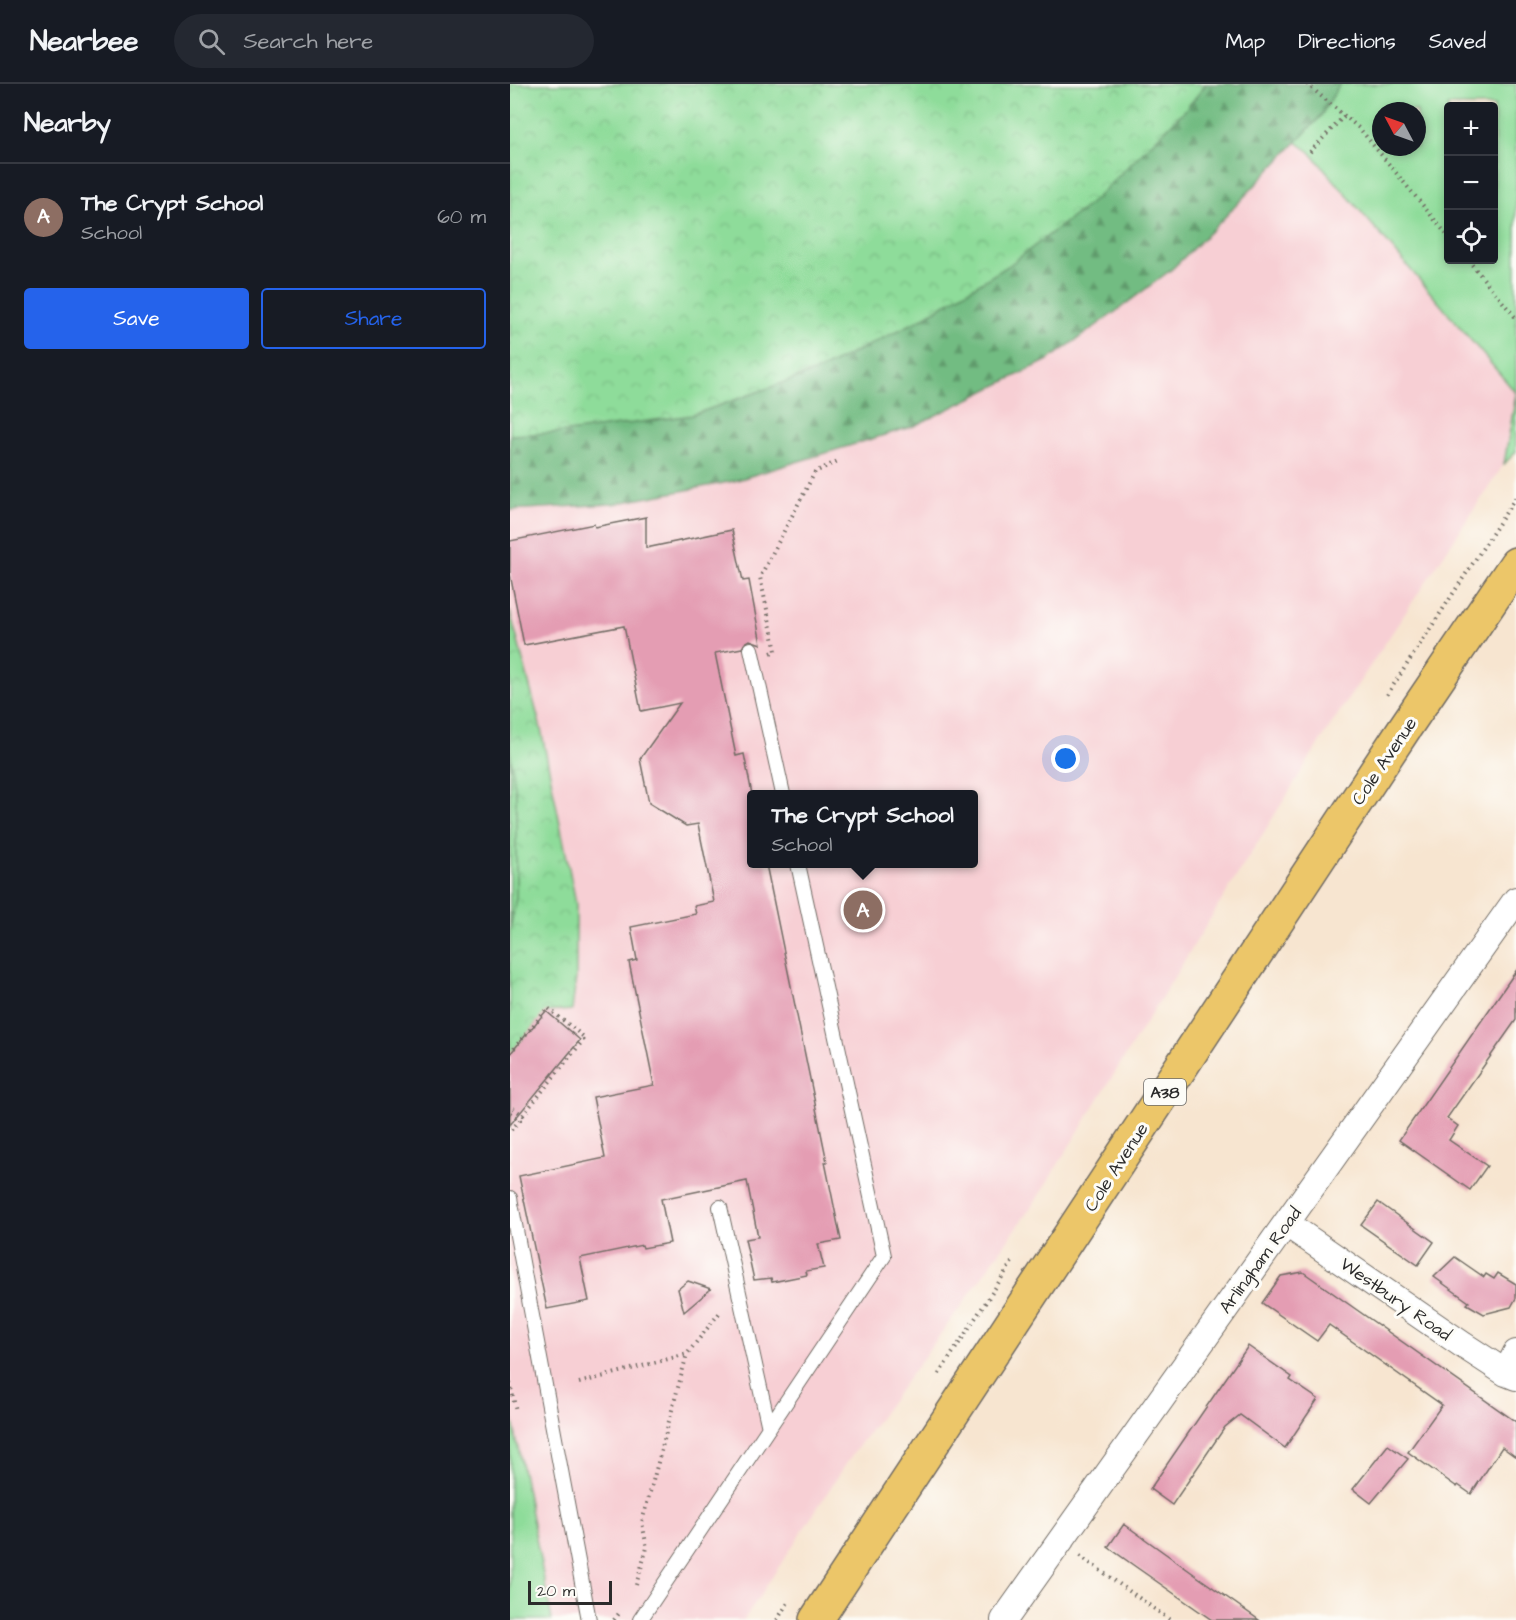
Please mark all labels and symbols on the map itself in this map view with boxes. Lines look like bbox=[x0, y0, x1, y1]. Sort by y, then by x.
north arrow bbox=[1372, 102, 1426, 156]
street label: Cole Avenue bbox=[1346, 712, 1423, 810]
your location bbox=[1051, 744, 1080, 773]
pin: A bbox=[844, 888, 882, 932]
road number: A38 bbox=[1144, 1079, 1186, 1105]
street label: Cole Avenue bbox=[1078, 1118, 1155, 1216]
street label: Arlingham Road bbox=[1213, 1202, 1308, 1319]
street label: Westbury Road bbox=[1334, 1252, 1456, 1348]
scale bar bbox=[528, 1578, 612, 1606]

